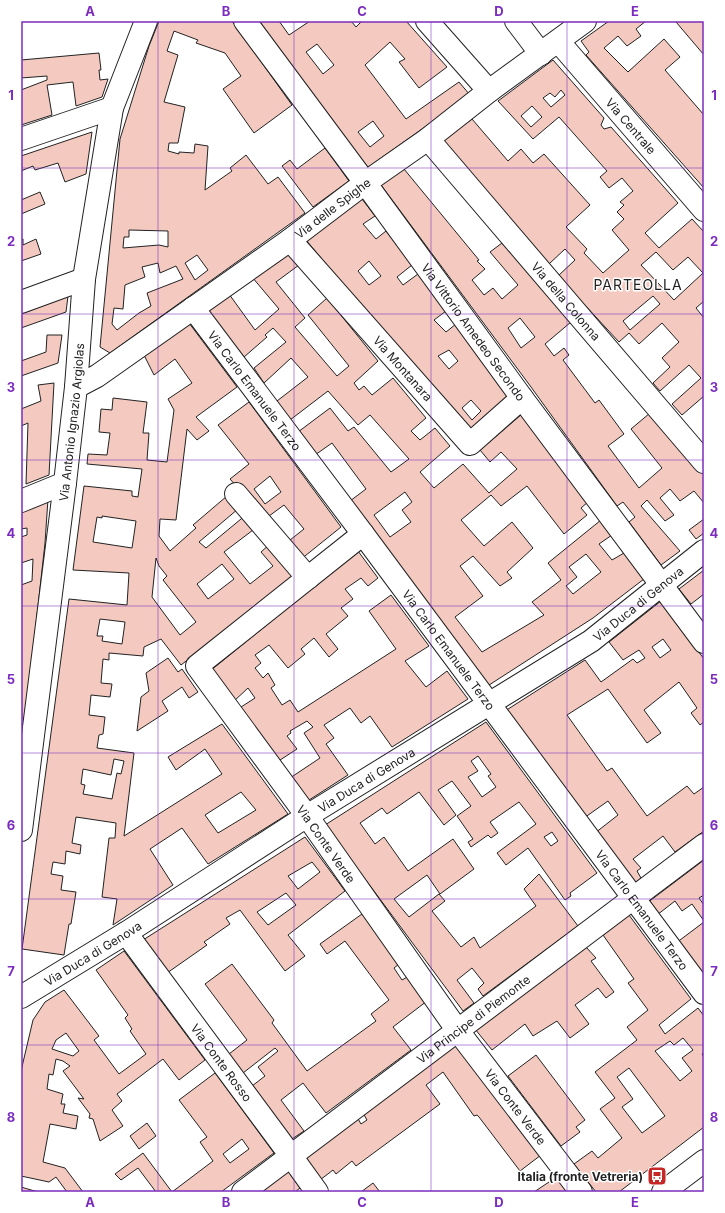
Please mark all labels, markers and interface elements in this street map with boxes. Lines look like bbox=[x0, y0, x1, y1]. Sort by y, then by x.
text: A bbox=[85, 3, 95, 19]
text: B bbox=[222, 3, 231, 19]
text: C bbox=[357, 3, 367, 19]
text: D bbox=[494, 3, 504, 19]
text: E bbox=[631, 3, 639, 19]
text: 1 bbox=[8, 87, 14, 103]
text: 1 bbox=[711, 87, 717, 103]
street label: Via Centrale bbox=[603, 95, 660, 157]
street label: Via delle Spighe bbox=[291, 174, 373, 241]
text: 2 bbox=[7, 233, 15, 249]
text: 2 bbox=[710, 233, 718, 249]
street label: Via della Colonna bbox=[529, 259, 604, 343]
street label: Via Vittorio Amedeo Secondo bbox=[419, 260, 529, 404]
district label: PARTEOLLA bbox=[593, 276, 683, 293]
street label: Via Carlo Emanuele Terzo bbox=[205, 327, 305, 453]
street label: Via Montanara bbox=[370, 332, 436, 404]
street label: Via Antonio Ignazio Argiolas bbox=[55, 343, 87, 502]
text: 3 bbox=[7, 379, 15, 395]
text: 3 bbox=[710, 379, 718, 395]
text: 4 bbox=[7, 525, 16, 541]
text: 4 bbox=[710, 525, 719, 541]
street label: Via Duca di Genova bbox=[590, 563, 686, 644]
street label: Via Carlo Emanuele Terzo bbox=[399, 587, 499, 713]
text: 5 bbox=[7, 671, 15, 687]
text: 5 bbox=[710, 671, 718, 687]
street label: Via Duca di Genova bbox=[315, 744, 417, 815]
street label: Via Conte Verde bbox=[294, 802, 359, 886]
text: 6 bbox=[7, 817, 15, 833]
text: 6 bbox=[710, 817, 718, 833]
street label: Via Carlo Emanuele Terzo bbox=[593, 847, 692, 973]
street label: Via Duca di Genova bbox=[41, 918, 144, 989]
text: 7 bbox=[7, 963, 15, 979]
text: 7 bbox=[710, 963, 718, 979]
street label: Via Principe di Piemonte bbox=[413, 971, 533, 1066]
street label: Via Conte Rosso bbox=[188, 1021, 256, 1104]
street label: Via Conte Verde bbox=[482, 1066, 550, 1148]
text: 8 bbox=[7, 1109, 15, 1125]
text: 8 bbox=[710, 1109, 718, 1125]
bus stop icon: Italia (fronte Vetreria) bbox=[646, 1165, 668, 1187]
place label: Italia (fronte Vetreria) bbox=[518, 1169, 643, 1184]
text: A bbox=[85, 1194, 95, 1210]
text: B bbox=[222, 1194, 231, 1210]
text: C bbox=[357, 1194, 367, 1210]
text: D bbox=[494, 1194, 504, 1210]
text: E bbox=[631, 1194, 639, 1210]

